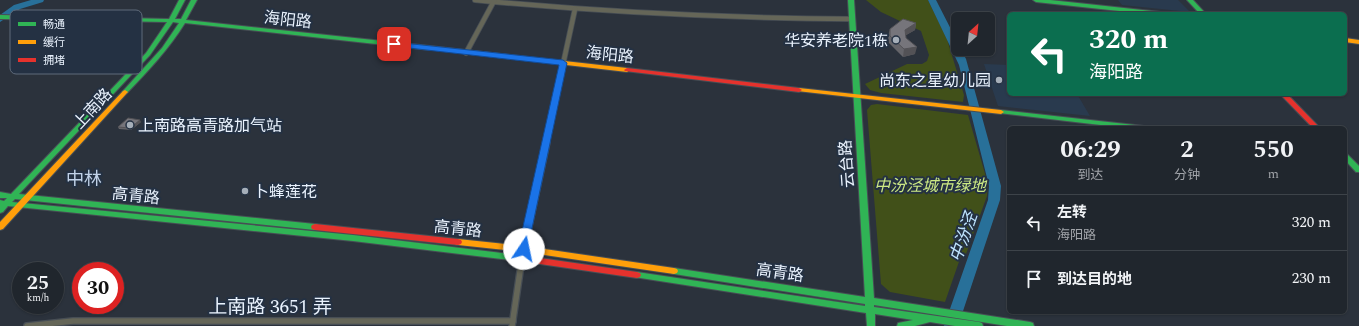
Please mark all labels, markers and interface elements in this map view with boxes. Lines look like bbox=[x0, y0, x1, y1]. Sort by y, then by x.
street label: 海阳路 bbox=[263, 6, 313, 34]
legend bbox=[10, 10, 142, 74]
north arrow bbox=[951, 12, 995, 56]
map controls bbox=[951, 12, 995, 56]
text: 畅通 bbox=[43, 16, 65, 33]
text: 320 m bbox=[1089, 18, 1168, 61]
pin bbox=[377, 27, 411, 61]
icon: left bbox=[1023, 28, 1075, 80]
place label: 华安养老院1栋 bbox=[784, 29, 888, 53]
icon: arrive bbox=[383, 33, 405, 55]
text: 缓行 bbox=[43, 34, 65, 51]
marker: 华安养老院1栋 bbox=[891, 35, 901, 45]
street label: 海阳路 bbox=[585, 41, 635, 69]
text: 拥堵 bbox=[43, 52, 65, 69]
text: 海阳路 bbox=[1089, 59, 1143, 86]
place label: 尚东之星幼儿园 bbox=[879, 69, 991, 93]
marker: 尚东之星幼儿园 bbox=[994, 75, 1004, 85]
street label: 上南路 bbox=[68, 83, 118, 134]
place label: 上南路高青路加气站 bbox=[138, 114, 282, 138]
marker: 上南路高青路加气站 bbox=[125, 120, 135, 130]
text: 06:29 bbox=[1060, 132, 1121, 168]
text: 2 bbox=[1180, 132, 1194, 168]
text: 550 bbox=[1253, 132, 1294, 168]
street label: 云台路 bbox=[833, 139, 861, 189]
text: m bbox=[1268, 164, 1279, 184]
text: 到达 bbox=[1077, 165, 1103, 185]
text: 分钟 bbox=[1174, 165, 1200, 185]
district label: 中林 bbox=[66, 166, 102, 193]
park label: 中汾泾城市绿地 bbox=[874, 174, 988, 198]
place label: 卜蜂莲花 bbox=[253, 180, 317, 204]
street label: 高青路 bbox=[111, 182, 161, 210]
marker: 卜蜂莲花 bbox=[240, 186, 250, 196]
text: 左转 bbox=[1057, 201, 1087, 224]
water label: 中汾泾 bbox=[943, 207, 985, 266]
text: 320 m bbox=[1292, 211, 1331, 234]
icon: left bbox=[1023, 212, 1045, 234]
street label: 高青路 bbox=[433, 215, 483, 243]
text: 海阳路 bbox=[1057, 225, 1096, 245]
position arrow bbox=[503, 228, 545, 270]
street label: 高青路 bbox=[754, 258, 805, 288]
speed limit sign: 30 bbox=[72, 262, 124, 314]
text: 230 m bbox=[1292, 267, 1331, 290]
text: 25 bbox=[27, 268, 49, 298]
icon: arrive bbox=[1023, 268, 1045, 290]
text: 到达目的地 bbox=[1057, 268, 1132, 291]
text: km/h bbox=[27, 290, 49, 306]
street label: 上南路 3651 弄 bbox=[208, 293, 332, 322]

